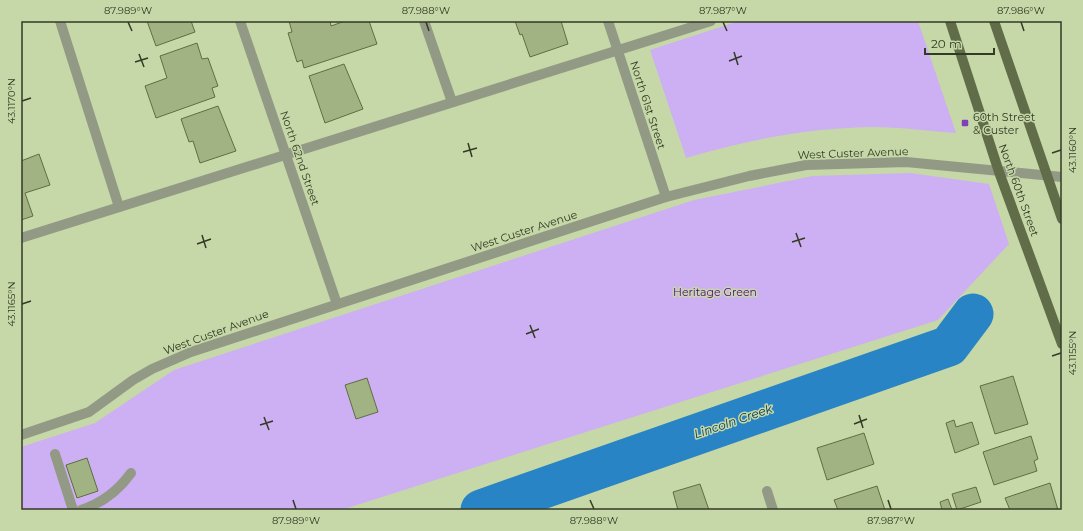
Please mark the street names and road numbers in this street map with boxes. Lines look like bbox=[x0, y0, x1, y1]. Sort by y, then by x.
street label: North 61st Street bbox=[627, 59, 669, 151]
street label: North 62nd Street bbox=[277, 109, 323, 208]
street label: North 60th Street bbox=[996, 142, 1042, 239]
street label: West Custer Avenue bbox=[797, 144, 909, 162]
street label: West Custer Avenue bbox=[469, 207, 579, 255]
street label: West Custer Avenue bbox=[161, 306, 271, 358]

